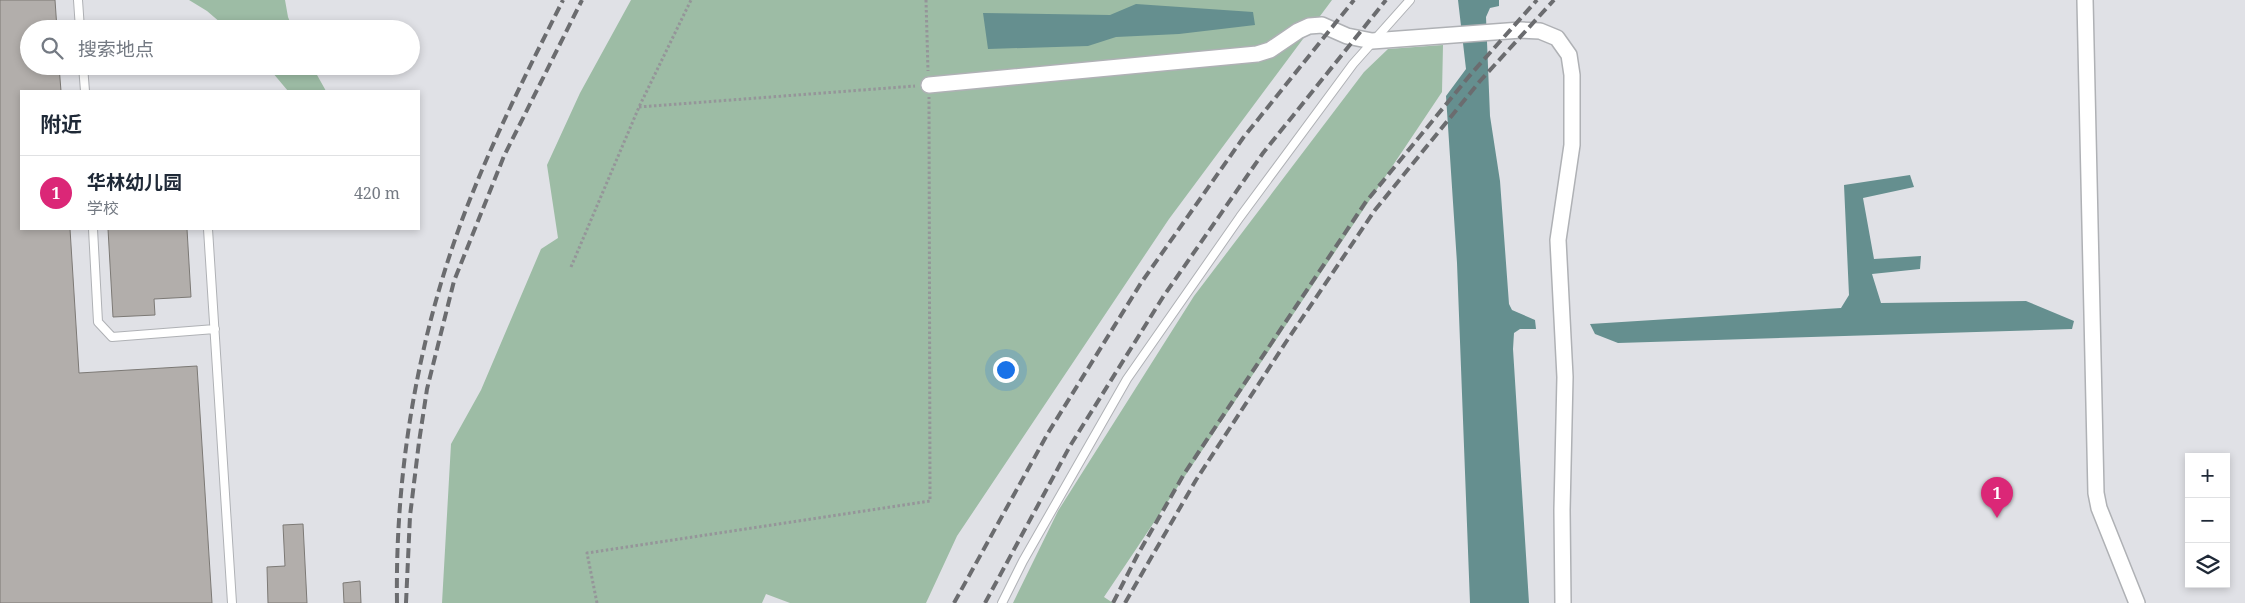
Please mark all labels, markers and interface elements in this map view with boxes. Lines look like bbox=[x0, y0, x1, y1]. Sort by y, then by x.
search box bbox=[20, 20, 420, 75]
icon: search bbox=[38, 34, 66, 62]
text: 搜索地点 bbox=[78, 36, 154, 62]
text: 附近 bbox=[40, 110, 82, 138]
text: 华林幼儿园 bbox=[87, 169, 182, 195]
text: 1 bbox=[51, 182, 61, 204]
text: 420 m bbox=[354, 182, 400, 204]
text: 学校 bbox=[87, 197, 119, 219]
your location bbox=[993, 357, 1019, 383]
map controls bbox=[2185, 453, 2230, 588]
button: + bbox=[2185, 453, 2230, 498]
pin: 1 bbox=[1981, 477, 2013, 518]
button: − bbox=[2185, 498, 2230, 543]
button: layers bbox=[2185, 543, 2230, 588]

